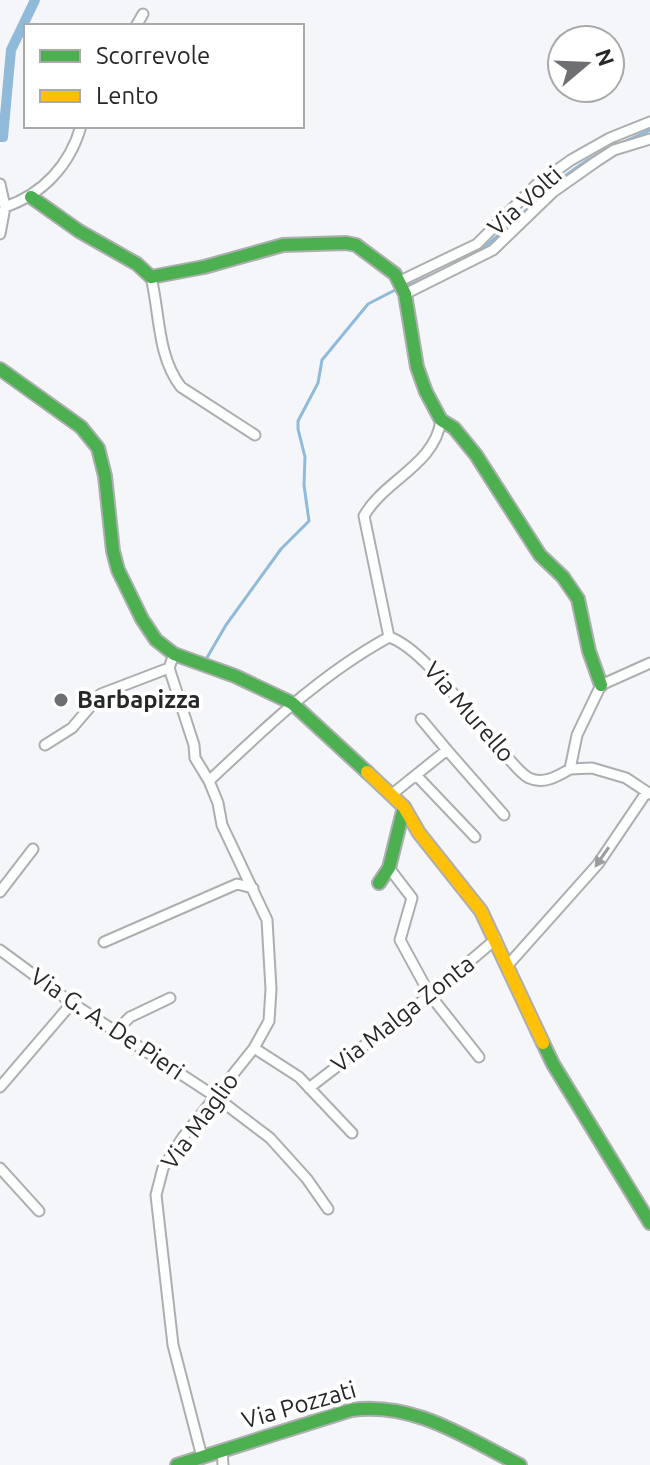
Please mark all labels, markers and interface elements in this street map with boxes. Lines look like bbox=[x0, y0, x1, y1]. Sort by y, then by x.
legend bbox=[24, 24, 304, 128]
north arrow bbox=[546, 24, 626, 104]
text: Scorrevole bbox=[96, 42, 210, 69]
text: N bbox=[591, 45, 620, 69]
text: Lento bbox=[96, 82, 159, 109]
street label: Via Volti bbox=[482, 161, 567, 241]
street label: Via Murello bbox=[419, 656, 520, 767]
place label: Barbapizza bbox=[77, 686, 201, 713]
marker: Barbapizza bbox=[52, 691, 70, 709]
one-way arrow bbox=[595, 847, 610, 868]
street label: Via Malga Zonta bbox=[326, 950, 479, 1078]
street label: Via G. A. De Pieri bbox=[25, 962, 189, 1085]
street label: Via Maglio bbox=[156, 1067, 244, 1174]
street label: Via Pozzati bbox=[239, 1375, 359, 1434]

